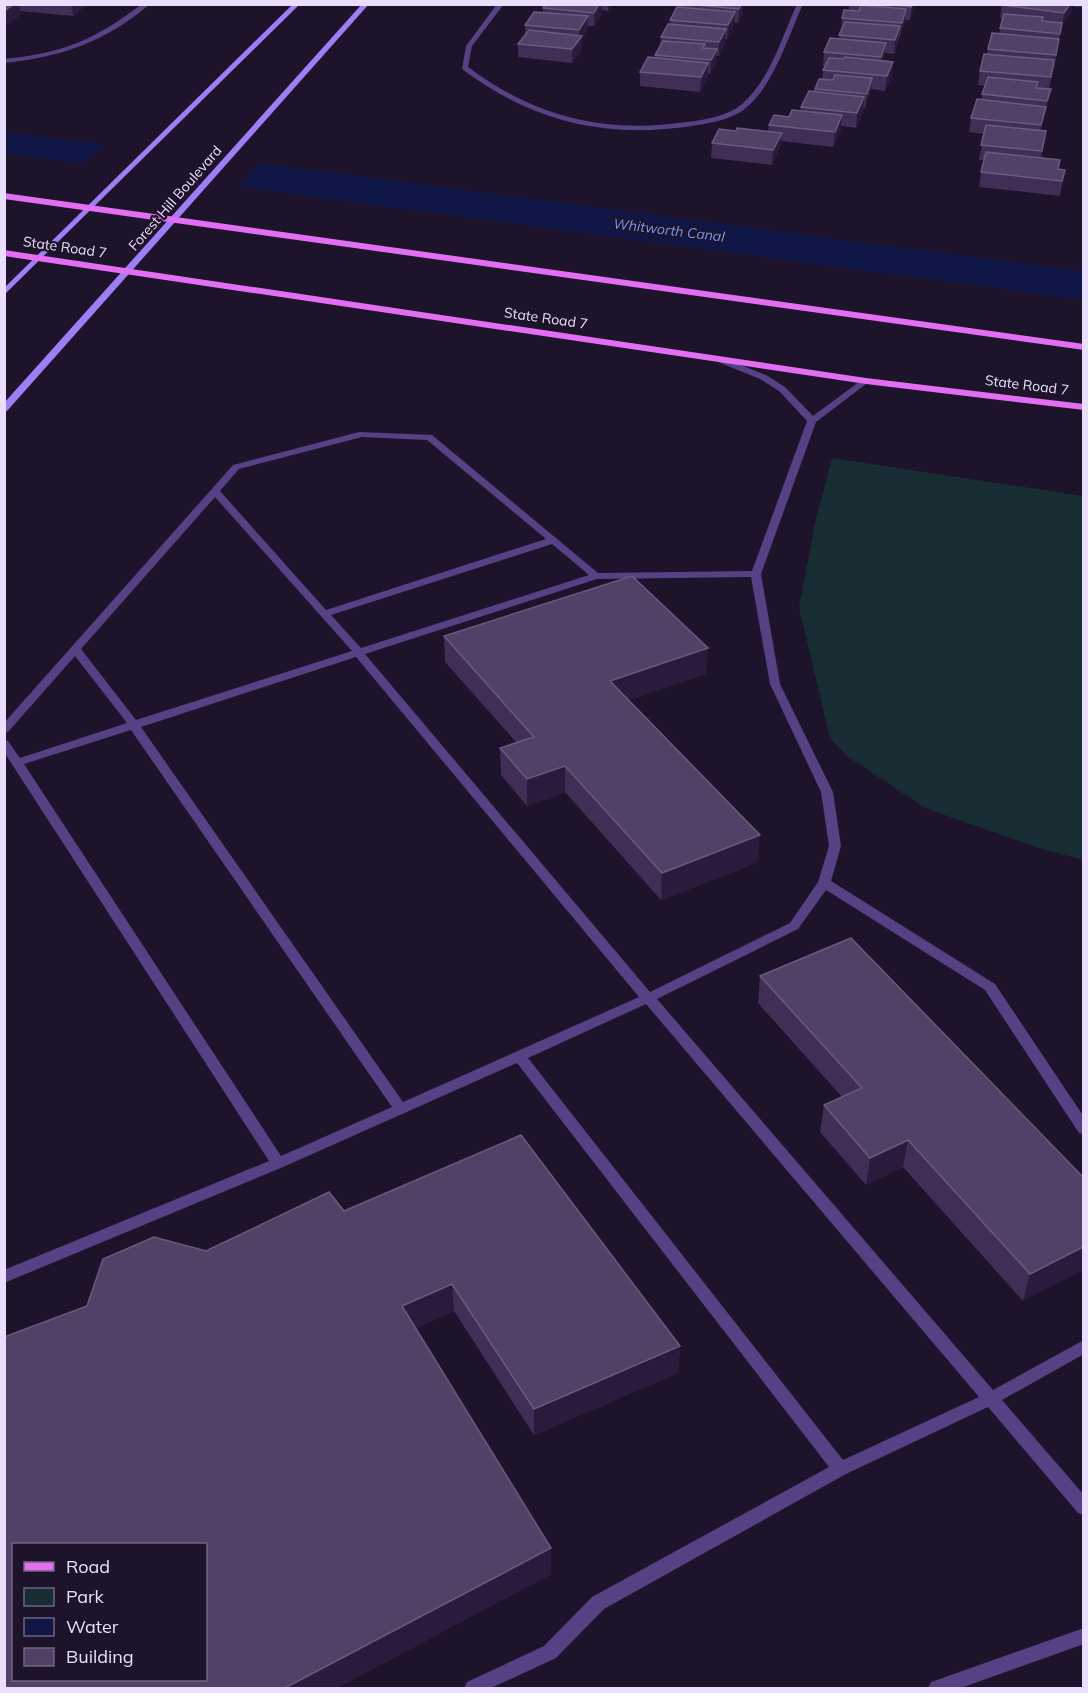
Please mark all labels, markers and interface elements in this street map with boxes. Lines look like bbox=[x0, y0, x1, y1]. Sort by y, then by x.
street label: Forest Hill Boulevard bbox=[124, 142, 226, 254]
water label: Whitworth Canal bbox=[612, 214, 726, 246]
street label: State Road 7 bbox=[22, 232, 108, 262]
street label: State Road 7 bbox=[503, 303, 589, 333]
street label: State Road 7 bbox=[984, 371, 1070, 399]
legend bbox=[12, 1543, 207, 1681]
text: Road bbox=[66, 1555, 110, 1578]
text: Park bbox=[66, 1585, 105, 1608]
text: Water bbox=[66, 1615, 119, 1638]
text: Building bbox=[66, 1645, 134, 1668]

